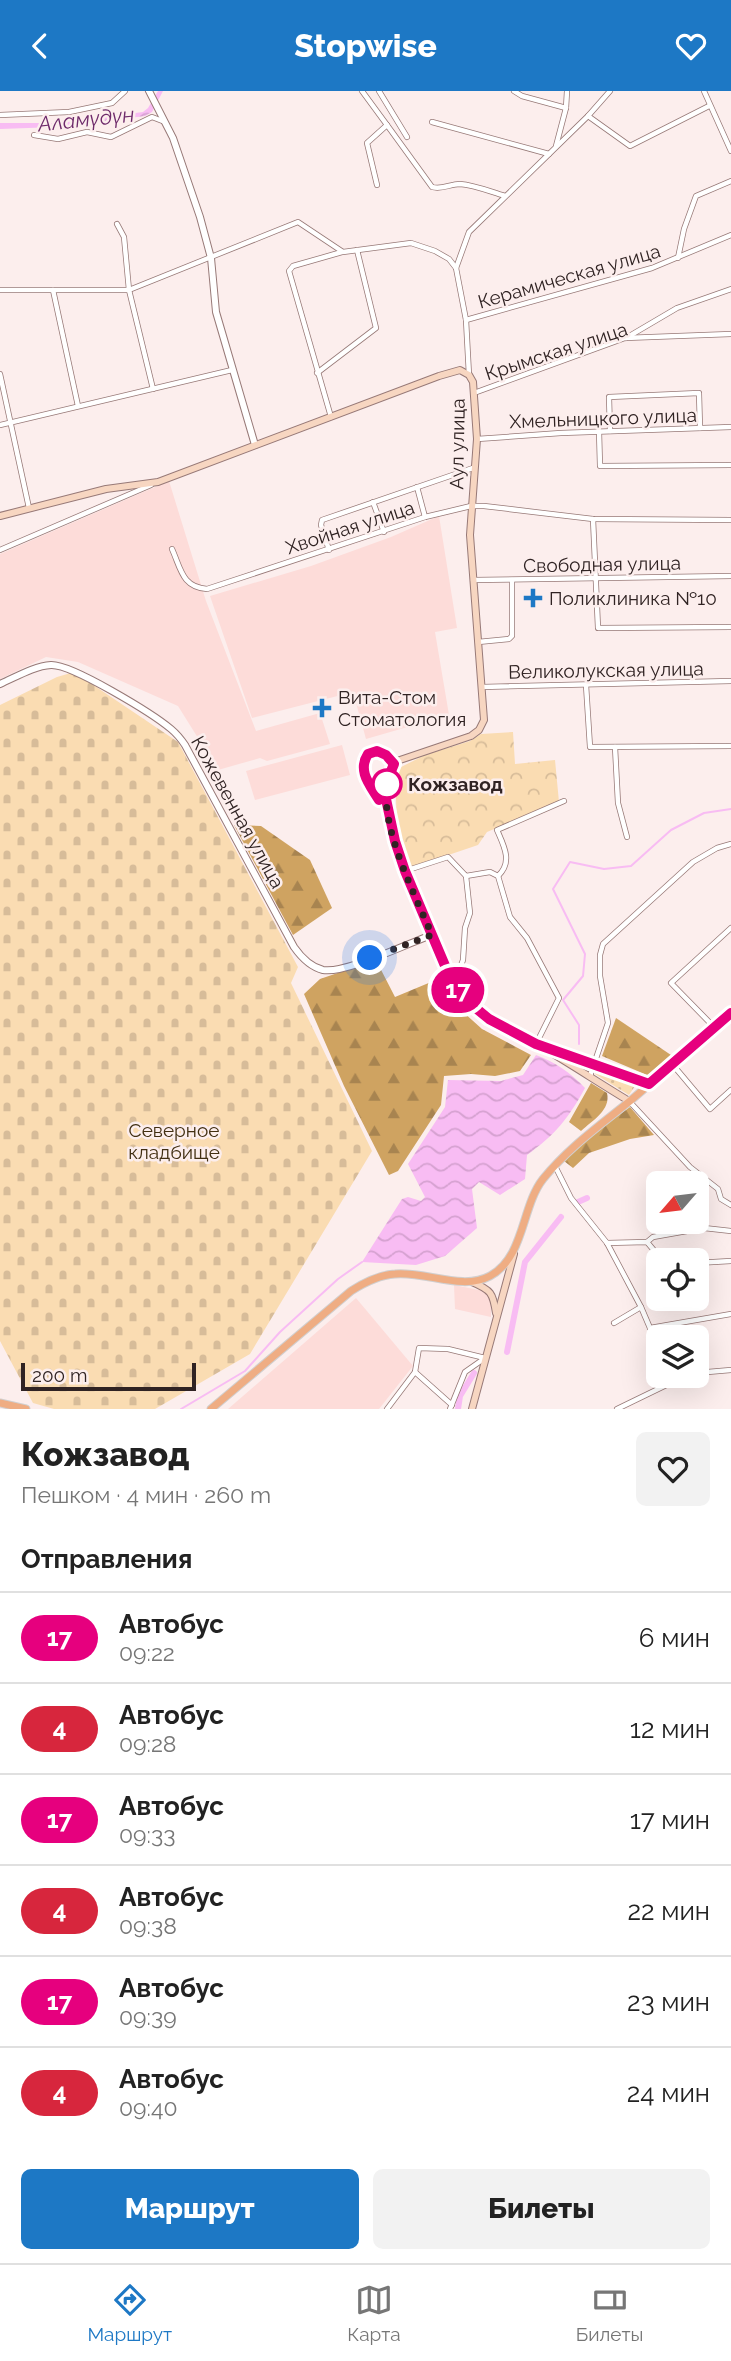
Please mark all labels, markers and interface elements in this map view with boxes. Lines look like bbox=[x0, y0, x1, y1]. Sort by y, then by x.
icon: back bbox=[21, 27, 59, 65]
text: Stopwise bbox=[294, 27, 437, 64]
icon: heart bbox=[672, 27, 710, 65]
water label: Аламүдүн bbox=[36, 102, 135, 137]
street label: Керамическая улица bbox=[475, 239, 663, 313]
street label: Крымская улица bbox=[482, 318, 630, 384]
street label: Аул улица bbox=[445, 398, 469, 490]
street label: Хмельницкого улица bbox=[509, 404, 697, 432]
street label: Хвойная улица bbox=[283, 496, 417, 558]
street label: Свободная улица bbox=[523, 552, 681, 576]
place label: Поликлиника №10 bbox=[549, 587, 717, 609]
marker: Поликлиника №10 bbox=[523, 588, 543, 608]
street label: Великолукская улица bbox=[508, 657, 704, 683]
place label: Вита-Стом Стоматология bbox=[338, 686, 466, 730]
marker: Вита-Стом Стоматология bbox=[312, 698, 332, 718]
street label: Кожевенная улица bbox=[187, 732, 289, 892]
marker: Кожзавод bbox=[372, 769, 402, 799]
place label: Кожзавод bbox=[408, 773, 503, 795]
your location bbox=[352, 940, 387, 975]
line badge: 17 bbox=[426, 967, 490, 1013]
text: 17 bbox=[445, 975, 471, 1004]
park label: Северное кладбище bbox=[128, 1119, 220, 1163]
north arrow bbox=[646, 1171, 709, 1234]
map controls bbox=[646, 1171, 709, 1388]
button: locate bbox=[646, 1248, 709, 1311]
button: layers bbox=[646, 1325, 709, 1388]
scale bar bbox=[21, 1360, 196, 1392]
text: 200 m bbox=[32, 1364, 87, 1386]
button: heart bbox=[636, 1432, 710, 1506]
text: Кожзавод bbox=[21, 1435, 190, 1474]
text: Пешком · 4 мин · 260 m bbox=[21, 1481, 271, 1508]
text: Отправления bbox=[21, 1544, 192, 1574]
text: Автобус bbox=[119, 1609, 224, 1639]
text: 17 bbox=[47, 1623, 72, 1652]
text: 6 мин bbox=[639, 1623, 710, 1653]
text: 09:22 bbox=[119, 1639, 175, 1666]
text: Автобус bbox=[119, 1700, 224, 1730]
text: 4 bbox=[53, 1714, 66, 1743]
text: 12 мин bbox=[630, 1714, 710, 1744]
text: 09:28 bbox=[119, 1730, 177, 1757]
text: Автобус bbox=[119, 1791, 224, 1821]
text: 17 bbox=[47, 1805, 72, 1834]
text: 17 мин bbox=[630, 1805, 710, 1835]
text: 09:33 bbox=[119, 1821, 175, 1848]
text: Автобус bbox=[119, 1882, 224, 1912]
text: 4 bbox=[53, 1896, 66, 1925]
text: 22 мин bbox=[627, 1896, 710, 1926]
text: 09:38 bbox=[119, 1912, 177, 1939]
text: Автобус bbox=[119, 1973, 224, 2003]
text: 17 bbox=[47, 1987, 72, 2016]
text: 23 мин bbox=[627, 1987, 710, 2017]
text: 09:39 bbox=[119, 2003, 177, 2030]
text: Автобус bbox=[119, 2064, 224, 2094]
text: 4 bbox=[53, 2078, 66, 2107]
text: 24 мин bbox=[627, 2078, 710, 2108]
text: 09:40 bbox=[119, 2094, 178, 2121]
button: Маршрут bbox=[21, 2169, 359, 2249]
button: Билеты bbox=[373, 2169, 710, 2249]
tab: Маршрут bbox=[88, 2281, 172, 2345]
tab: Карта bbox=[347, 2281, 401, 2345]
tab: Билеты bbox=[576, 2281, 643, 2345]

